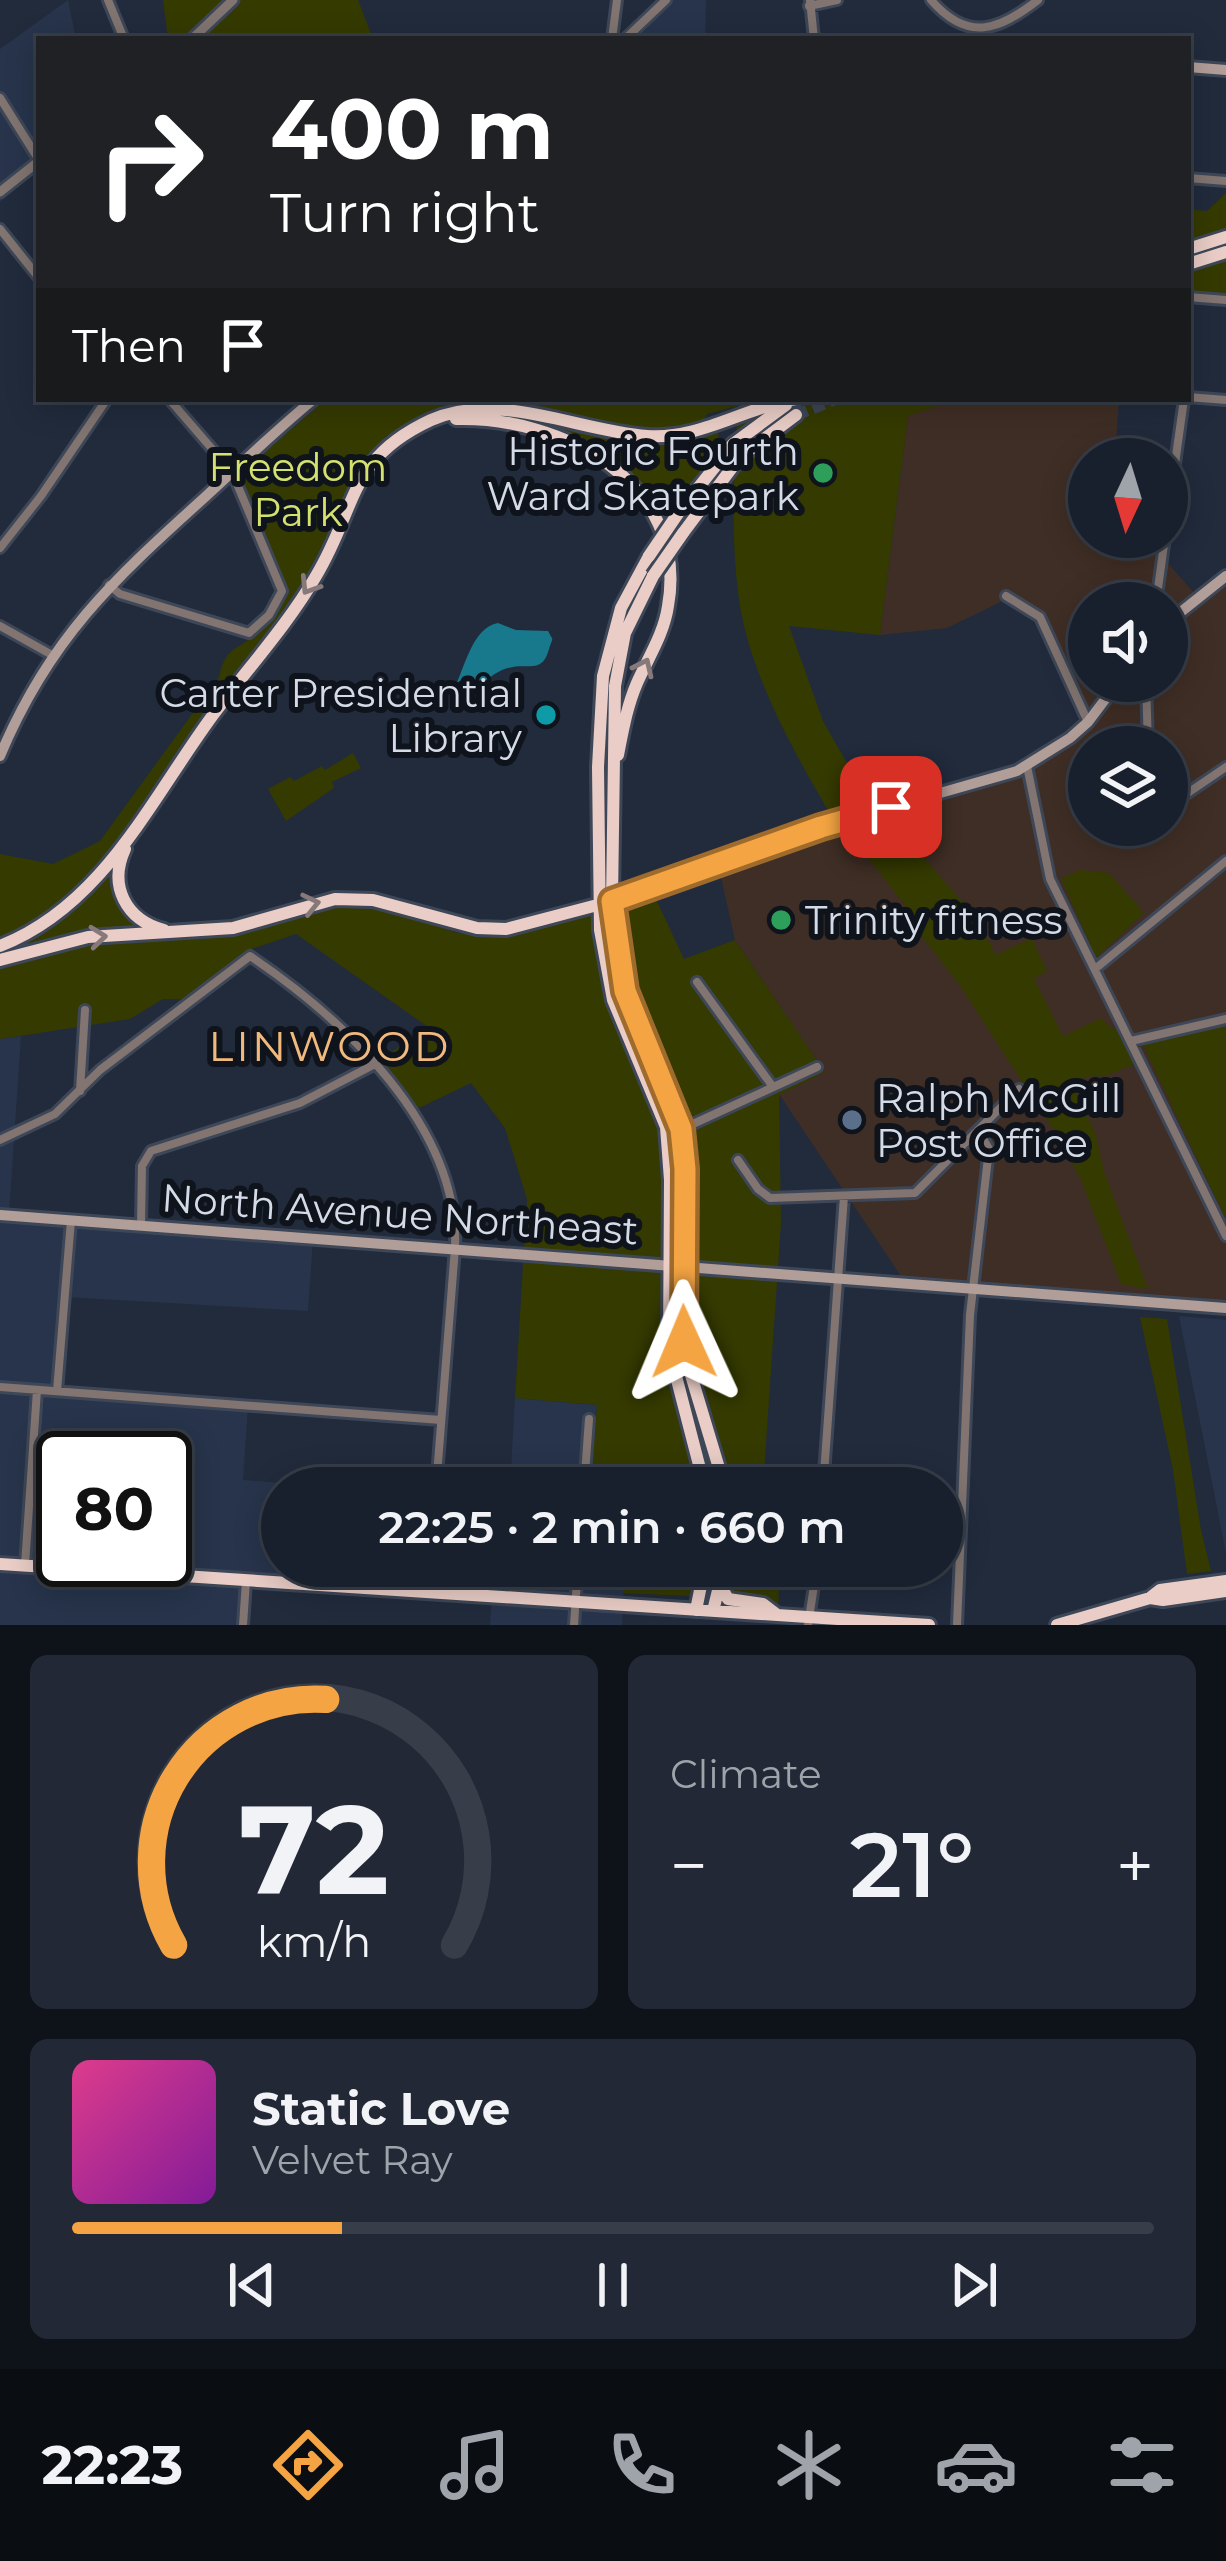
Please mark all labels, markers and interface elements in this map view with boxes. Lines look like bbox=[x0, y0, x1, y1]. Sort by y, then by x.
text: 400 m bbox=[270, 78, 554, 180]
icon: right bbox=[72, 84, 228, 240]
text: Turn right bbox=[270, 180, 540, 246]
icon: arrive bbox=[210, 312, 276, 378]
text: Then bbox=[72, 318, 186, 373]
place label: Historic Fourth Ward Skatepark bbox=[486, 427, 800, 520]
north arrow bbox=[1068, 438, 1188, 558]
map controls bbox=[1068, 438, 1188, 846]
park label: Freedom Park bbox=[209, 443, 387, 536]
marker: Historic Fourth Ward Skatepark bbox=[810, 460, 836, 486]
one-way arrow bbox=[302, 573, 324, 595]
button: sound bbox=[1068, 582, 1188, 702]
one-way arrow bbox=[630, 658, 653, 679]
place label: Carter Presidential Library bbox=[159, 669, 523, 762]
marker: Carter Presidential Library bbox=[533, 702, 559, 728]
button: layers bbox=[1068, 726, 1188, 846]
pin bbox=[840, 756, 942, 858]
icon: arrive bbox=[858, 774, 924, 840]
one-way arrow bbox=[301, 893, 321, 918]
place label: Trinity fitness bbox=[805, 896, 1063, 944]
marker: Trinity fitness bbox=[768, 907, 794, 933]
one-way arrow bbox=[89, 925, 108, 950]
district label: LINWOOD bbox=[209, 1020, 451, 1072]
place label: Ralph McGill Post Office bbox=[876, 1074, 1121, 1167]
marker: Ralph McGill Post Office bbox=[839, 1107, 865, 1133]
street label: North Avenue Northeast bbox=[160, 1173, 640, 1255]
position arrow bbox=[621, 1279, 747, 1405]
speed limit sign: 80 bbox=[36, 1431, 192, 1587]
text: 22:25 · 2 min · 660 m bbox=[378, 1499, 846, 1554]
text: Climate bbox=[670, 1750, 822, 1798]
text: 72 bbox=[238, 1773, 390, 1925]
text: 21° bbox=[850, 1810, 974, 1920]
text: − bbox=[670, 1825, 708, 1906]
text: + bbox=[1116, 1825, 1154, 1906]
text: km/h bbox=[257, 1915, 371, 1968]
text: Static Love bbox=[252, 2081, 510, 2136]
text: Velvet Ray bbox=[252, 2136, 453, 2184]
icon: previous bbox=[219, 2252, 285, 2318]
icon: pause bbox=[580, 2252, 646, 2318]
icon: next bbox=[941, 2252, 1007, 2318]
icon: directions bbox=[266, 2423, 350, 2507]
icon: music bbox=[433, 2423, 517, 2507]
icon: phone bbox=[600, 2423, 684, 2507]
icon: climate bbox=[767, 2423, 851, 2507]
icon: car bbox=[934, 2423, 1018, 2507]
icon: filters bbox=[1100, 2423, 1184, 2507]
text: 22:23 bbox=[41, 2432, 183, 2498]

